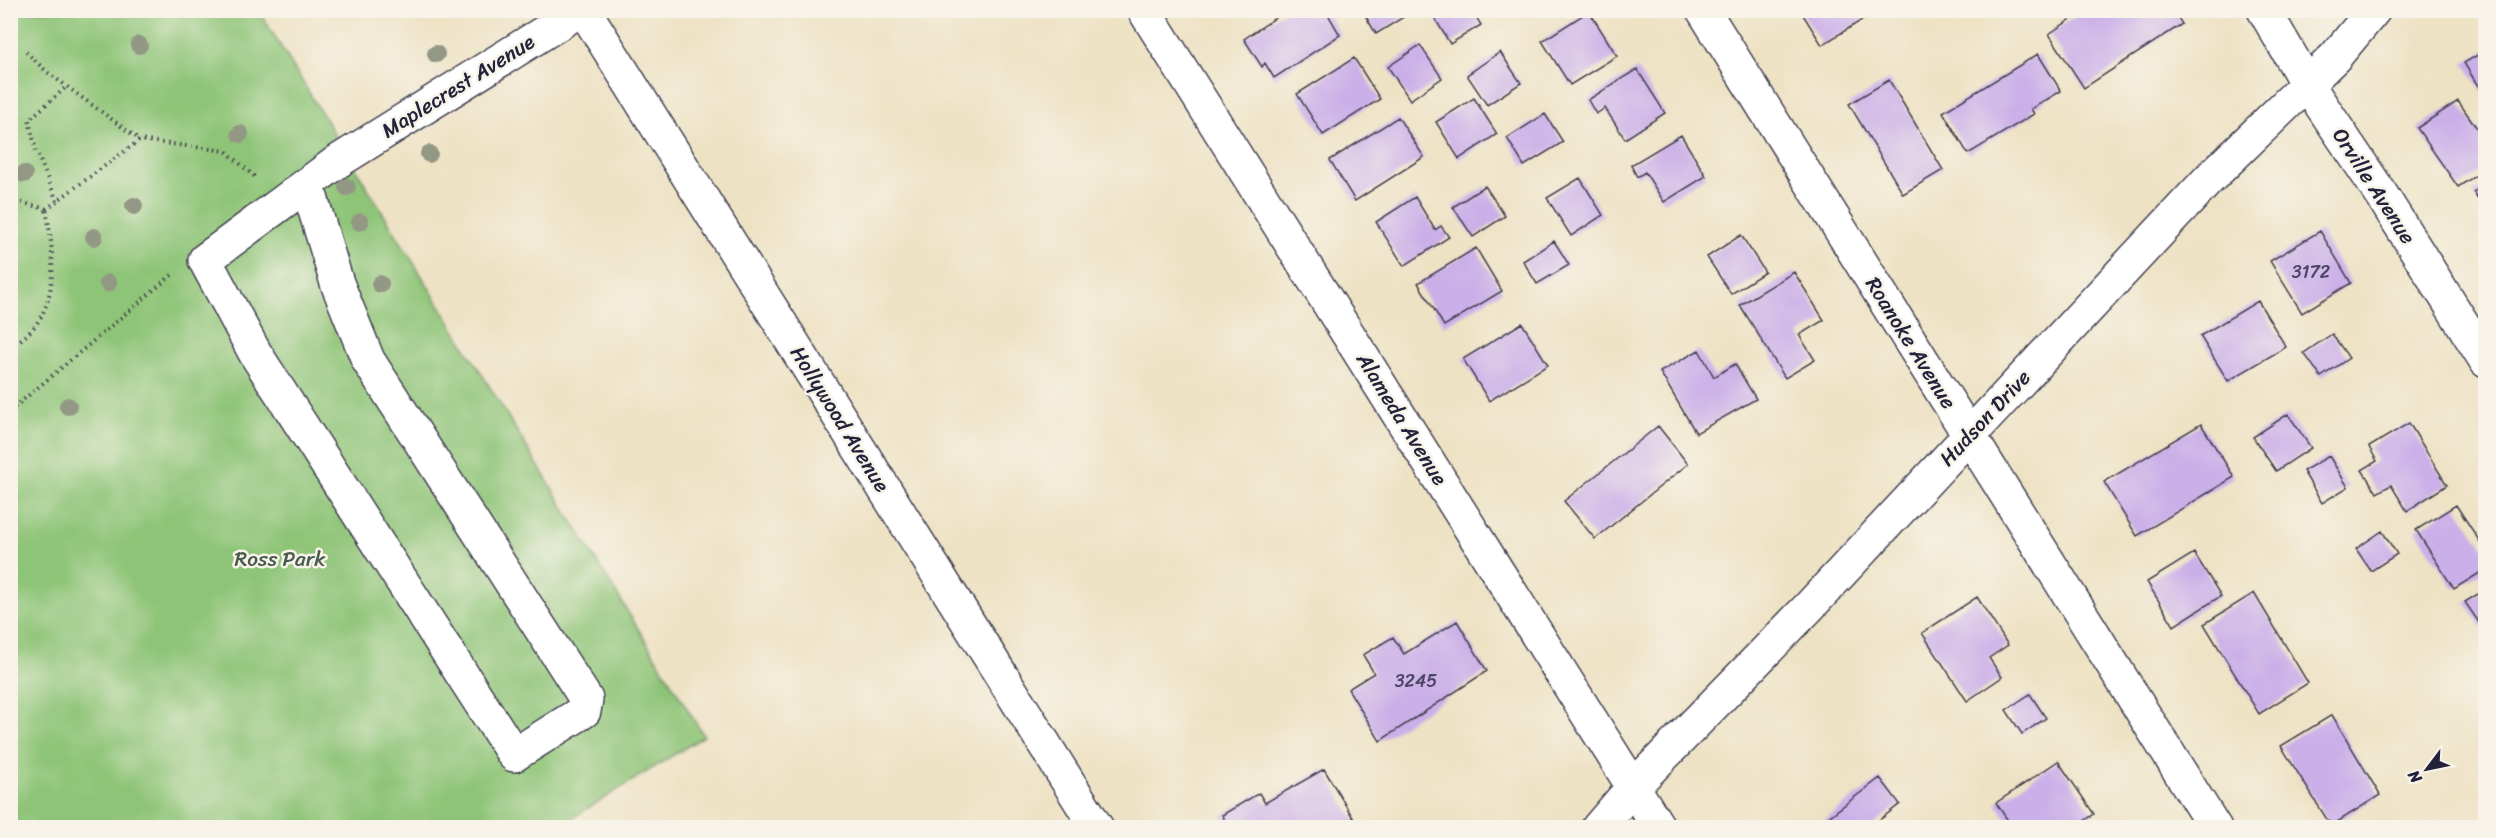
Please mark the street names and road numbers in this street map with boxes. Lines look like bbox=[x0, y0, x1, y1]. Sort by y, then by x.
street label: Maplecrest Avenue bbox=[374, 23, 542, 149]
street label: Orville Avenue bbox=[2322, 120, 2426, 252]
street label: Roanoke Avenue bbox=[1855, 269, 1967, 417]
street label: Hollywood Avenue bbox=[780, 338, 900, 500]
street label: Alameda Avenue bbox=[1345, 344, 1458, 493]
street label: Hudson Drive bbox=[1930, 360, 2041, 476]

